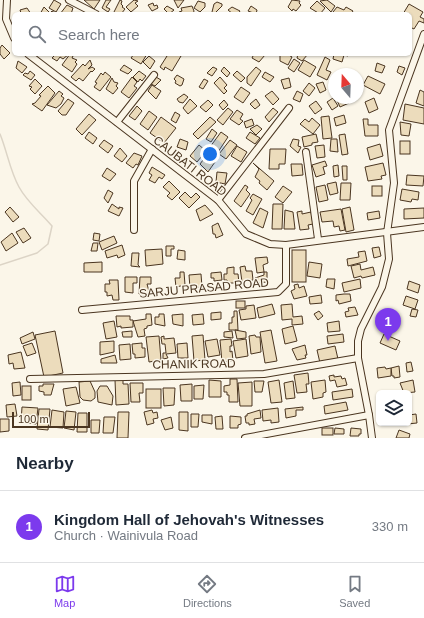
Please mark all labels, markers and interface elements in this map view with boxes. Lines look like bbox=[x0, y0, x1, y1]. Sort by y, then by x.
search box bbox=[12, 12, 412, 56]
icon: search bbox=[26, 23, 48, 45]
text: Search here bbox=[58, 26, 140, 43]
north arrow bbox=[328, 68, 364, 104]
street label: CAUBATI ROAD bbox=[151, 133, 230, 199]
your location bbox=[200, 144, 220, 164]
street label: SARJU PRASAD ROAD bbox=[139, 275, 270, 301]
pin: 1 bbox=[375, 308, 401, 341]
street label: CHANIK ROAD bbox=[152, 356, 236, 372]
map controls bbox=[376, 390, 412, 426]
button: layers bbox=[376, 390, 412, 426]
scale bar bbox=[12, 410, 90, 429]
text: 100 m bbox=[18, 413, 49, 425]
text: Nearby bbox=[16, 454, 74, 473]
text: Kingdom Hall of Jehovah's Witnesses bbox=[54, 511, 324, 528]
text: 1 bbox=[25, 519, 33, 534]
text: 330 m bbox=[372, 519, 408, 534]
text: Church · Wainivula Road bbox=[54, 528, 198, 543]
tab: Map bbox=[54, 573, 76, 609]
tab: Directions bbox=[183, 573, 232, 609]
tab: Saved bbox=[339, 573, 370, 609]

